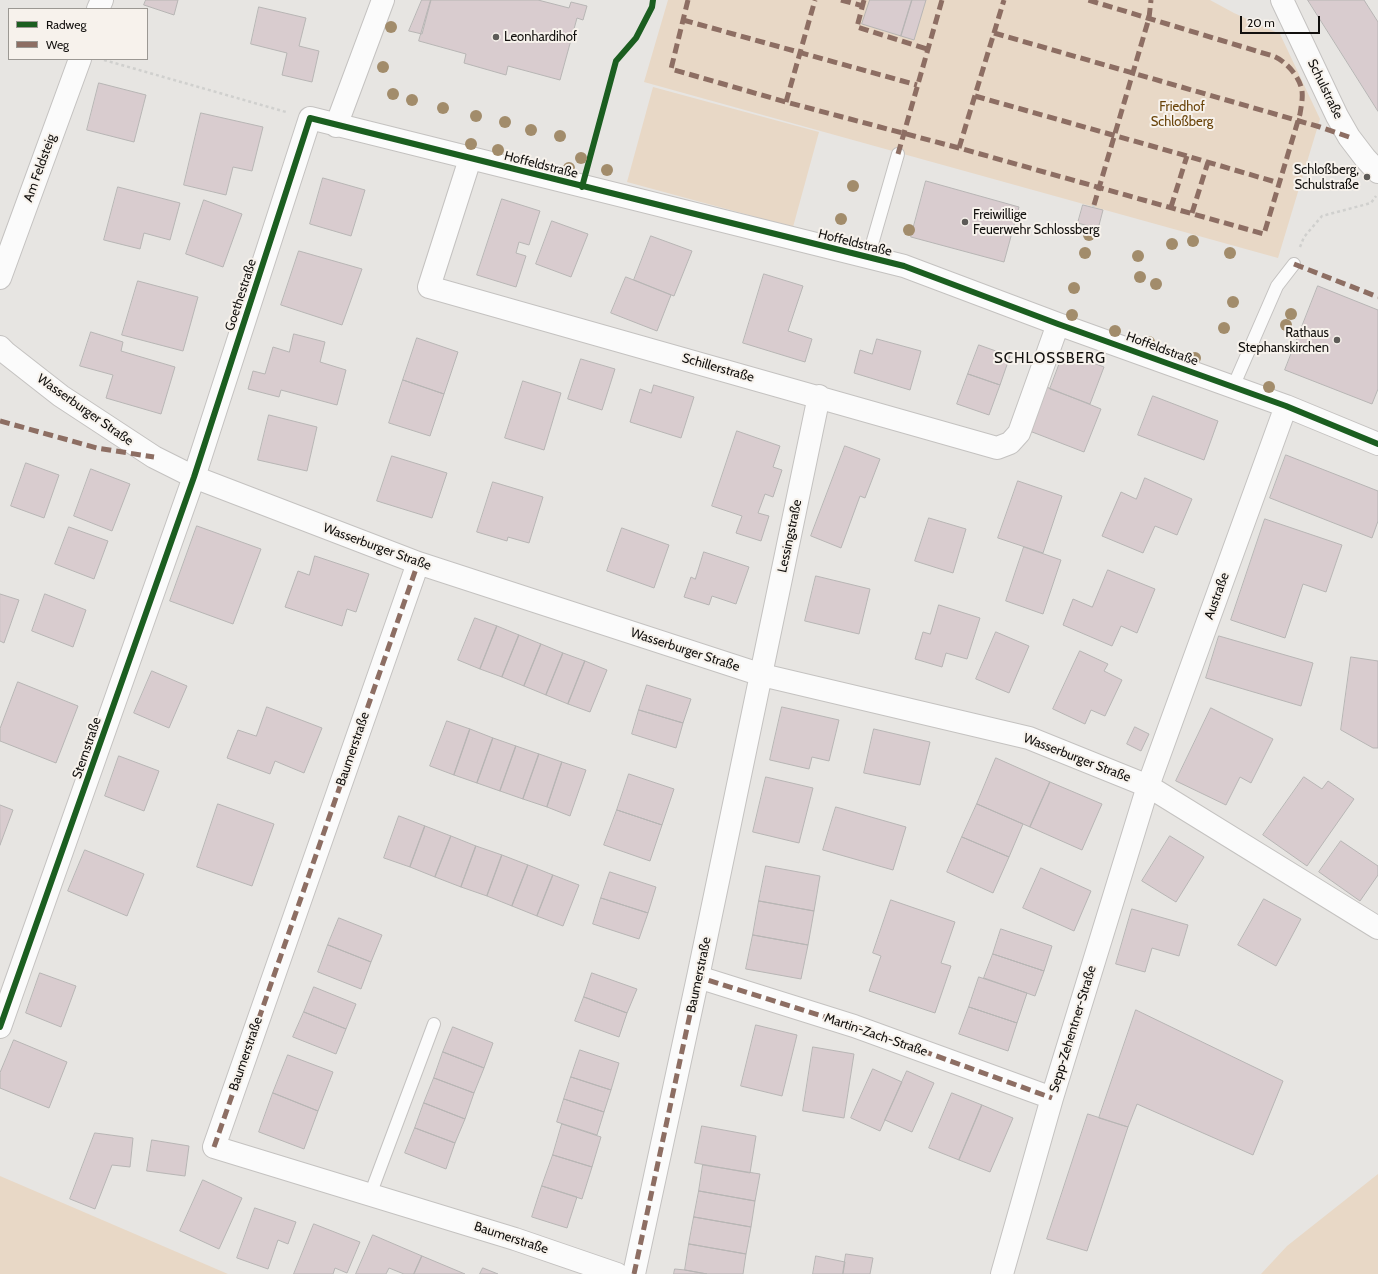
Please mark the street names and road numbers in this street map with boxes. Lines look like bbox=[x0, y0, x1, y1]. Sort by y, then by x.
street label: Schulstraße bbox=[1304, 57, 1346, 121]
street label: Am Feldsteig bbox=[21, 132, 59, 204]
street label: Hoffeldstraße bbox=[502, 148, 580, 182]
street label: Hoffeldstraße bbox=[816, 226, 894, 260]
street label: Goethestraße bbox=[222, 257, 260, 333]
street label: Hoffeldstraße bbox=[1124, 329, 1200, 369]
street label: Schillerstraße bbox=[680, 350, 756, 386]
street label: Wasserburger Straße bbox=[34, 371, 136, 449]
street label: Lessingstraße bbox=[775, 498, 805, 574]
street label: Wasserburger Straße bbox=[321, 520, 433, 574]
street label: Austraße bbox=[1201, 570, 1233, 622]
street label: Wasserburger Straße bbox=[628, 625, 742, 675]
street label: Baumerstraße bbox=[333, 710, 373, 788]
street label: Sternstraße bbox=[69, 715, 105, 781]
street label: Wasserburger Straße bbox=[1021, 730, 1133, 786]
street label: Baumerstraße bbox=[683, 936, 715, 1014]
street label: Sepp-Zehentner-Straße bbox=[1046, 964, 1100, 1094]
street label: Martin-Zach-Straße bbox=[822, 1010, 930, 1060]
street label: Baumerstraße bbox=[226, 1015, 266, 1093]
street label: Baumerstraße bbox=[472, 1219, 550, 1257]

